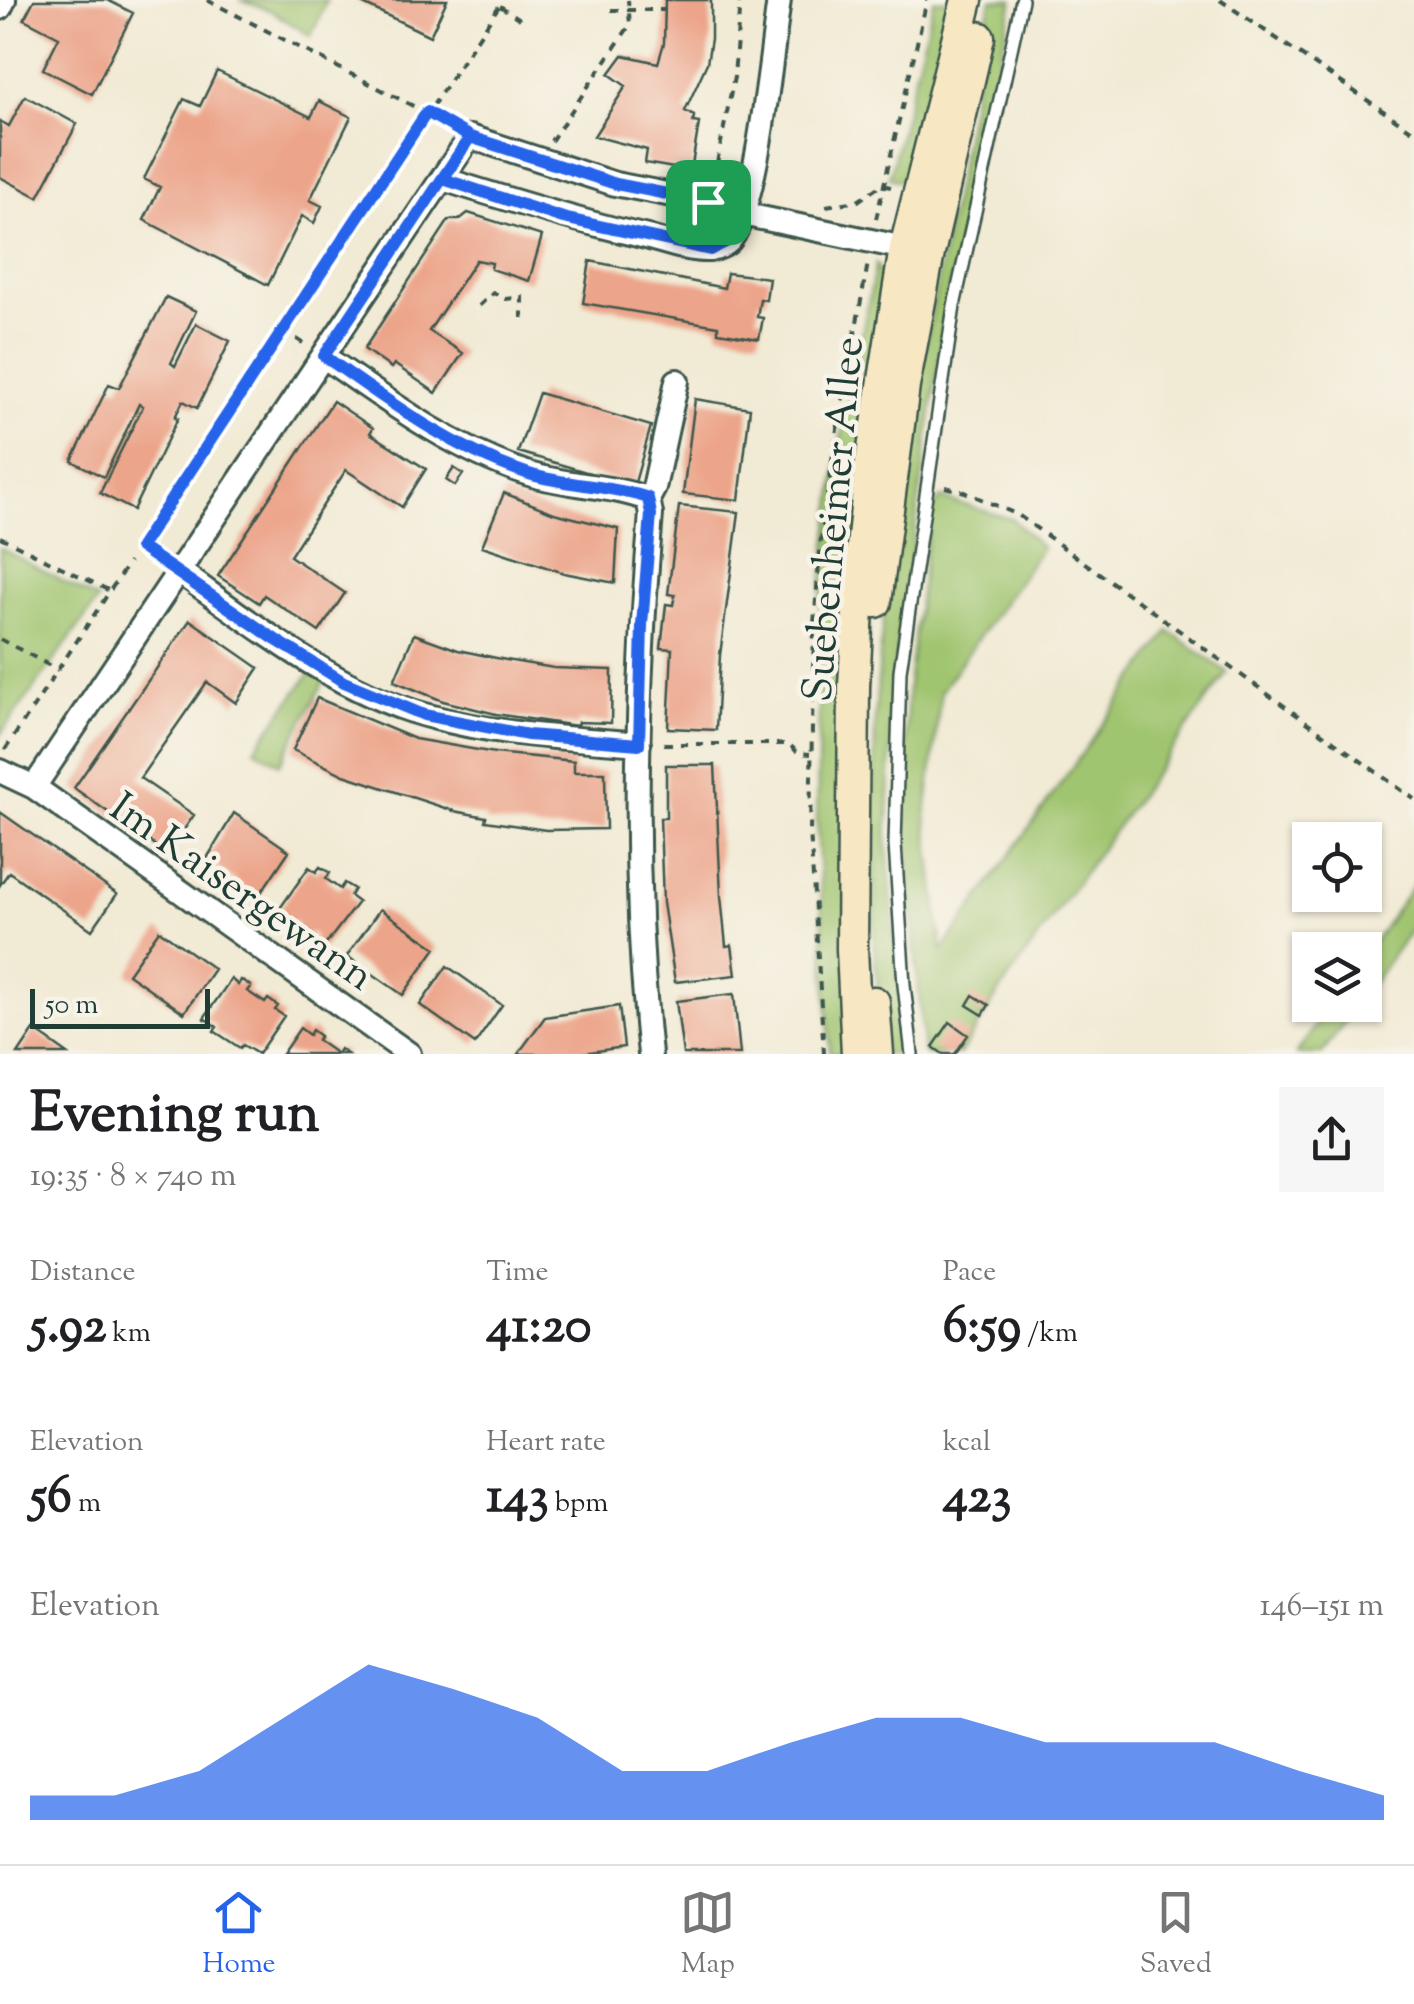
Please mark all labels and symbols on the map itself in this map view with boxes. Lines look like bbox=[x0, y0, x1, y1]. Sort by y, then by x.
pin bbox=[666, 160, 751, 245]
street label: Suebenheimer Allee bbox=[790, 334, 882, 705]
street label: Im Kaisergewann bbox=[96, 780, 385, 1008]
scale bar bbox=[30, 984, 210, 1028]

